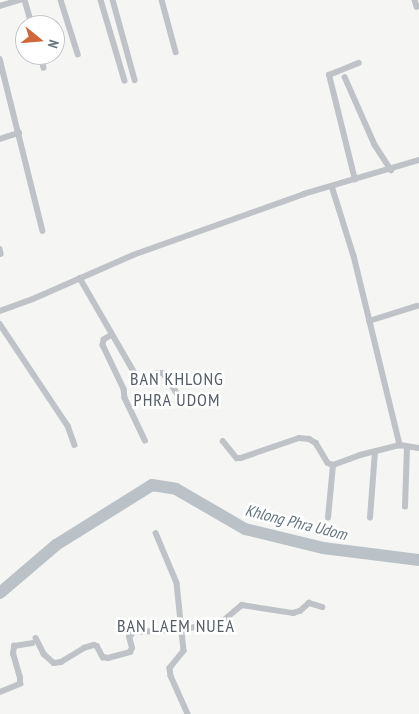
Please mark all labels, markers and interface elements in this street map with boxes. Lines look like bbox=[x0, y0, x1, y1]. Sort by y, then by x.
north arrow bbox=[15, 15, 65, 65]
text: N bbox=[44, 38, 63, 50]
district label: BAN KHLONG PHRA UDOM bbox=[129, 369, 225, 412]
water label: Khlong Phra Udom bbox=[243, 500, 349, 544]
district label: BAN LAEM NUEA bbox=[115, 615, 237, 637]

